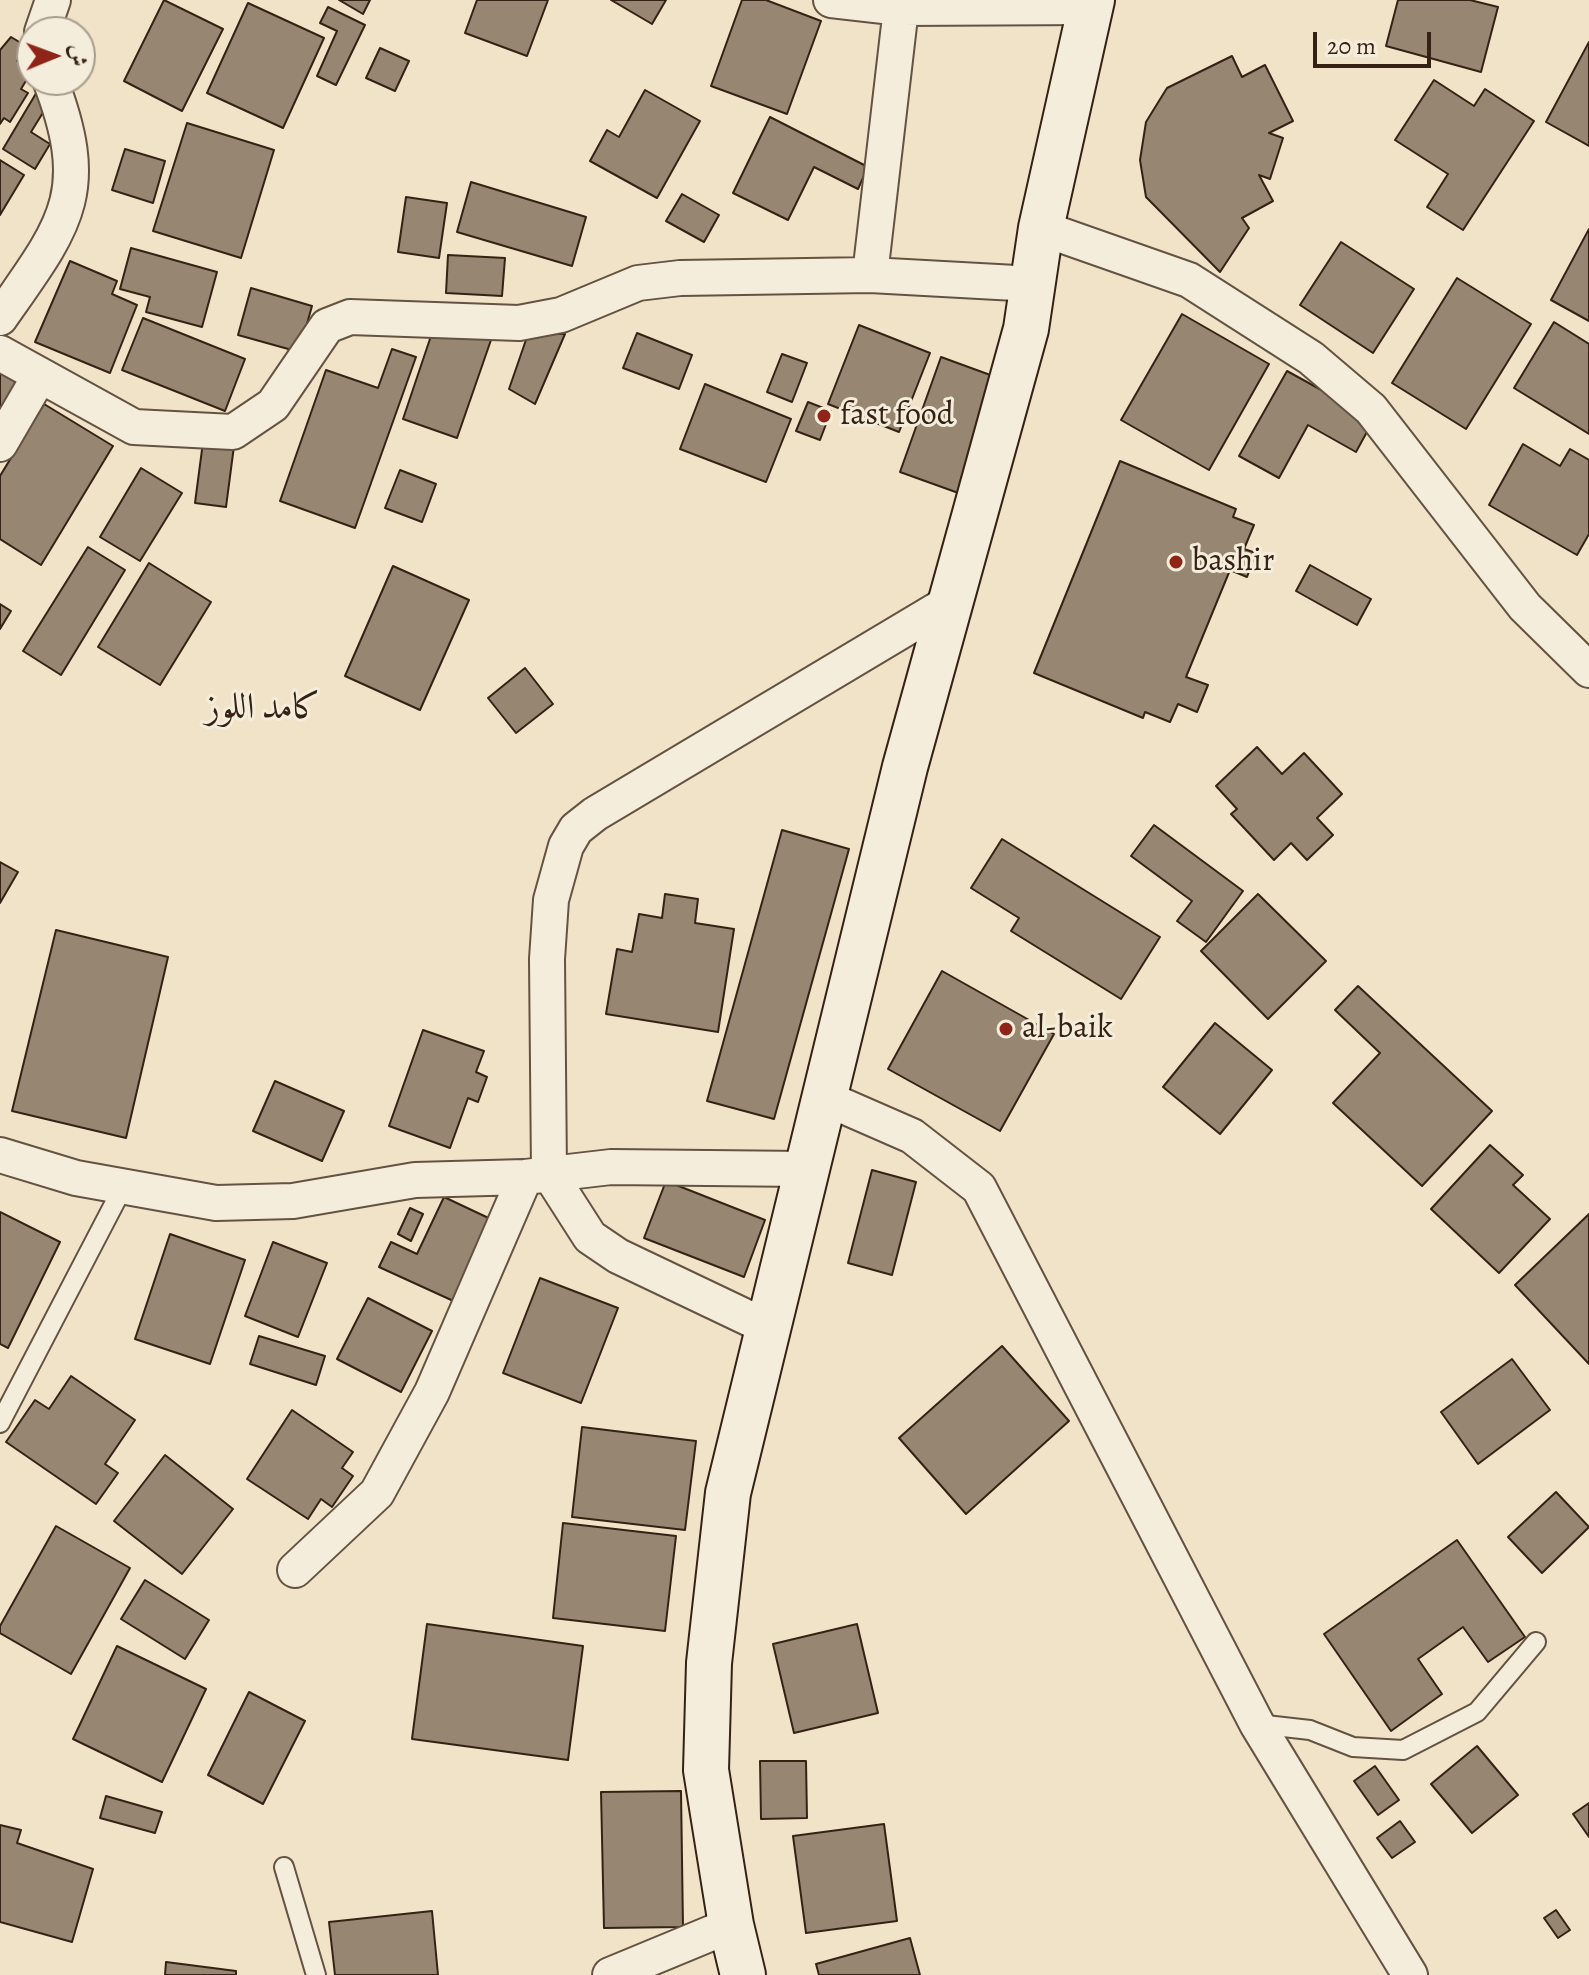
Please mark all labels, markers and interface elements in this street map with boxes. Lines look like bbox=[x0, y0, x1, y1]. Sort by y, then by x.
north arrow bbox=[16, 16, 96, 96]
scale bar bbox=[1317, 16, 1435, 66]
text: 20 m bbox=[1327, 30, 1376, 62]
text: ش bbox=[63, 44, 93, 67]
place label: fast food bbox=[840, 397, 954, 435]
marker: fast food bbox=[815, 407, 833, 425]
place label: bashir bbox=[1192, 543, 1274, 581]
marker: bashir bbox=[1167, 553, 1185, 571]
district label: كامد اللوز bbox=[205, 687, 321, 731]
place label: al-baik bbox=[1022, 1010, 1113, 1048]
marker: al-baik bbox=[997, 1020, 1015, 1038]

